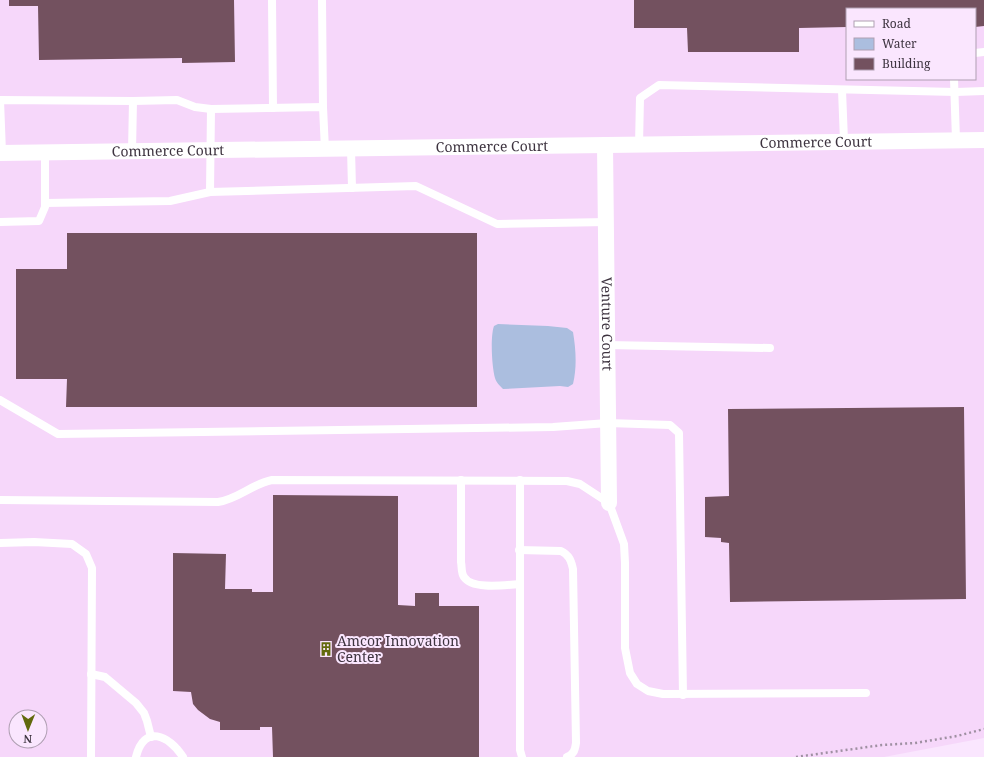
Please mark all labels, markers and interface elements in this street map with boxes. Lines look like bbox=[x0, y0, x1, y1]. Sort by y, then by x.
legend bbox=[846, 8, 976, 80]
text: Road bbox=[882, 15, 912, 32]
text: Water bbox=[882, 35, 917, 52]
text: Building bbox=[882, 55, 931, 72]
street label: Commerce Court bbox=[760, 131, 872, 152]
street label: Commerce Court bbox=[436, 136, 548, 156]
street label: Commerce Court bbox=[112, 140, 224, 161]
street label: Venture Court bbox=[597, 277, 618, 371]
place label: Amcor Innovation Center bbox=[337, 631, 459, 666]
building icon: Amcor Innovation Center bbox=[318, 641, 334, 657]
north arrow bbox=[8, 709, 48, 749]
text: N bbox=[23, 732, 32, 747]

